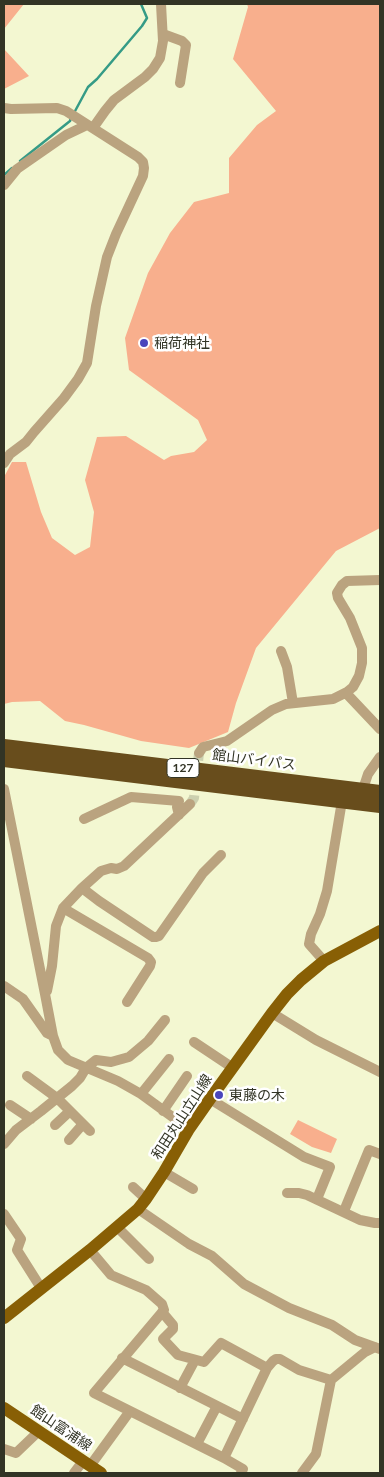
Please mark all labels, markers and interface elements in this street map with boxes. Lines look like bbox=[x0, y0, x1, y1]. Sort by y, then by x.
place label: 稲荷神社 bbox=[154, 335, 210, 351]
marker: 稲荷神社 bbox=[138, 337, 150, 349]
street label: 館山バイパス bbox=[211, 747, 297, 773]
road number: 127 bbox=[167, 758, 199, 778]
street label: 和田丸山立山線 bbox=[148, 1071, 216, 1163]
place label: 東藤の木 bbox=[229, 1087, 285, 1103]
marker: 東藤の木 bbox=[213, 1089, 225, 1101]
street label: 館山富浦線 bbox=[27, 1401, 95, 1455]

